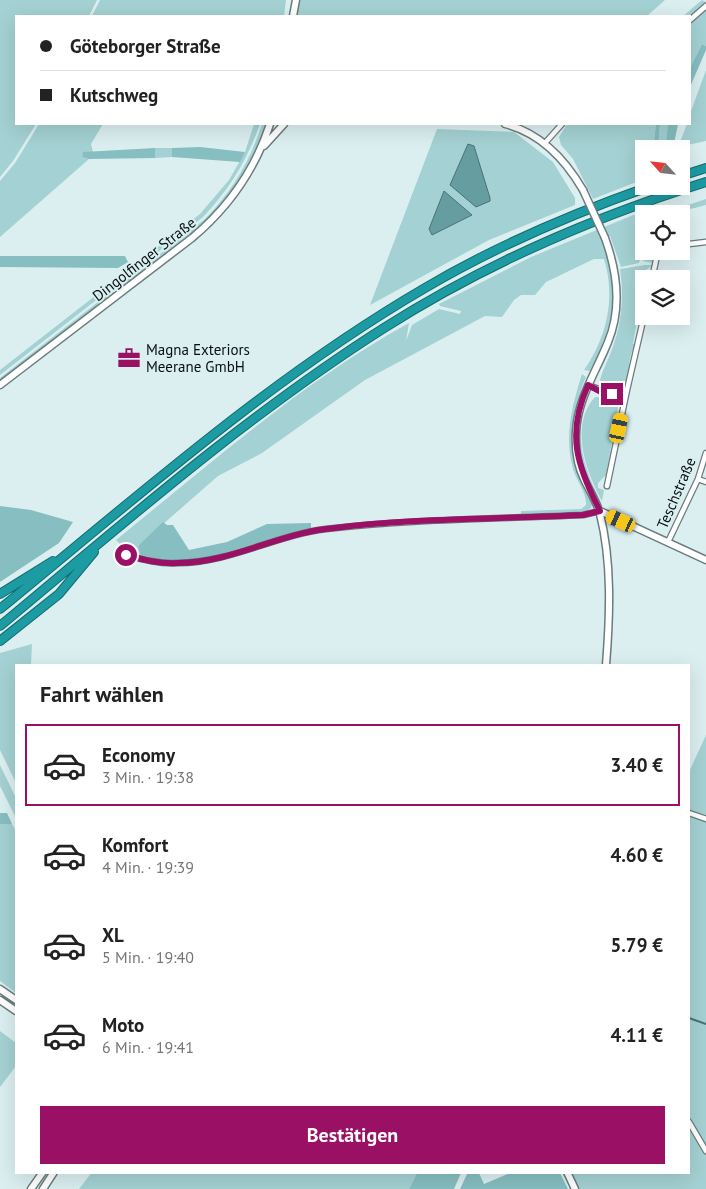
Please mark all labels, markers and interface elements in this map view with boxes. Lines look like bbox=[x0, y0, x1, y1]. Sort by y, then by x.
text: Göteborger Straße bbox=[70, 34, 221, 58]
text: Kutschweg bbox=[70, 83, 158, 107]
north arrow bbox=[635, 140, 690, 195]
map controls bbox=[635, 140, 690, 325]
button: locate bbox=[635, 205, 690, 260]
street label: Dingolfinger Straße bbox=[89, 213, 199, 305]
button: layers bbox=[635, 270, 690, 325]
place label: Magna Exteriors Meerane GmbH bbox=[146, 340, 250, 376]
office icon: Magna Exteriors Meerane GmbH bbox=[116, 345, 142, 371]
route end bbox=[601, 383, 623, 405]
car bbox=[608, 412, 629, 444]
street label: Teschstraße bbox=[652, 454, 700, 532]
car bbox=[604, 508, 637, 534]
route start bbox=[115, 544, 137, 566]
text: Fahrt wählen bbox=[40, 680, 164, 708]
icon: car bbox=[42, 743, 87, 788]
text: Economy bbox=[102, 743, 175, 767]
text: 3.40 € bbox=[610, 753, 663, 777]
text: 3 Min. · 19:38 bbox=[102, 767, 194, 787]
icon: car bbox=[42, 833, 87, 878]
text: Komfort bbox=[102, 833, 168, 857]
text: 4.60 € bbox=[610, 843, 663, 867]
text: 4 Min. · 19:39 bbox=[102, 857, 194, 877]
icon: car bbox=[42, 923, 87, 968]
text: XL bbox=[102, 923, 124, 947]
text: 5.79 € bbox=[610, 933, 663, 957]
text: 5 Min. · 19:40 bbox=[102, 947, 194, 967]
icon: car bbox=[42, 1013, 87, 1058]
text: Moto bbox=[102, 1013, 144, 1037]
text: 4.11 € bbox=[610, 1023, 663, 1047]
text: 6 Min. · 19:41 bbox=[102, 1037, 194, 1057]
button: Bestätigen bbox=[40, 1106, 665, 1164]

